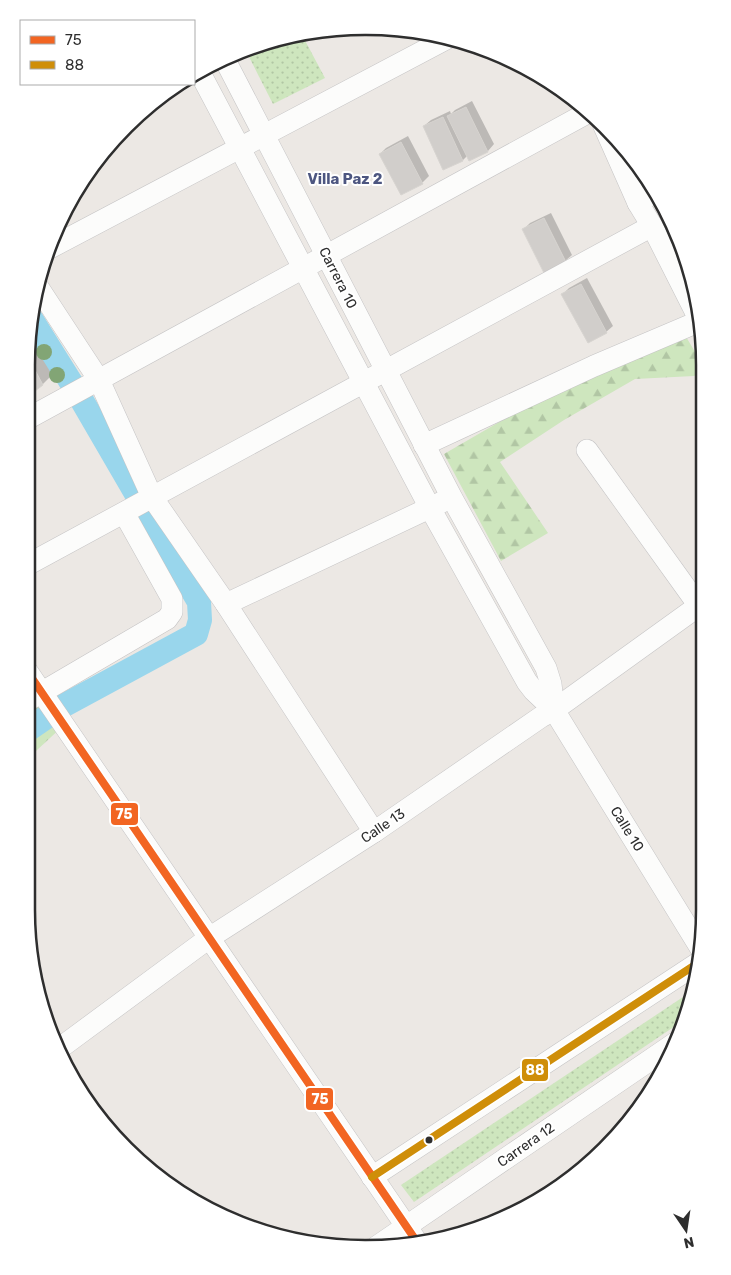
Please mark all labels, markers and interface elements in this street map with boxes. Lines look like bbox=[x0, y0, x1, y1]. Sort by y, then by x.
legend bbox=[20, 20, 195, 85]
text: 75 bbox=[65, 31, 82, 49]
text: 88 bbox=[65, 56, 84, 74]
district label: Villa Paz 2 bbox=[307, 170, 383, 188]
street label: Carrera 10 bbox=[315, 244, 361, 312]
line badge: 75 bbox=[110, 802, 139, 826]
street label: Calle 10 bbox=[607, 803, 648, 855]
street label: Calle 13 bbox=[358, 805, 408, 847]
text: 75 bbox=[115, 806, 133, 823]
line badge: 88 bbox=[521, 1058, 549, 1082]
text: 88 bbox=[526, 1062, 544, 1079]
line badge: 75 bbox=[305, 1087, 334, 1111]
text: 75 bbox=[311, 1091, 329, 1108]
street label: Carrera 12 bbox=[494, 1119, 558, 1171]
unlabelled marker bbox=[424, 1135, 434, 1145]
north arrow bbox=[661, 1205, 711, 1255]
text: N bbox=[682, 1233, 696, 1252]

